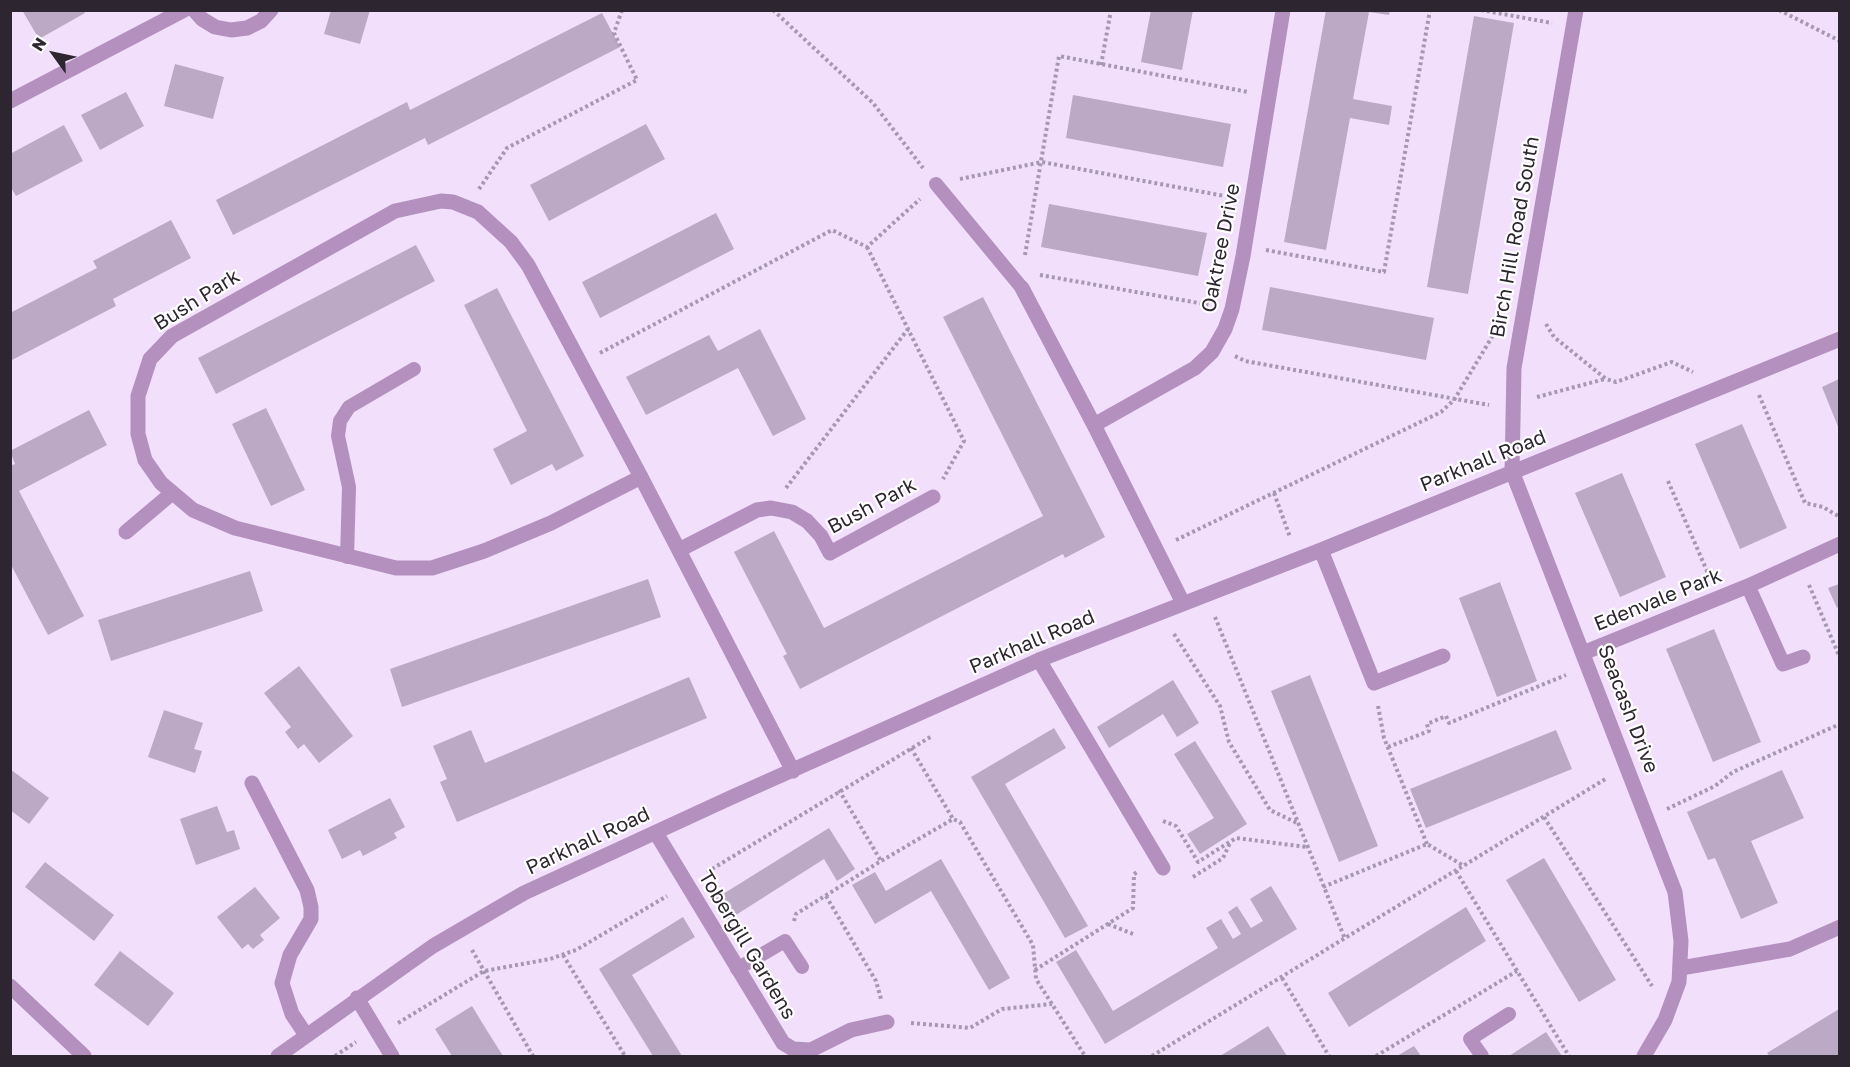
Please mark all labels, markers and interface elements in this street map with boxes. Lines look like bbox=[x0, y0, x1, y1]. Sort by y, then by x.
north arrow bbox=[24, 24, 84, 84]
text: N bbox=[27, 34, 51, 55]
street label: Birch Hill Road South bbox=[1485, 134, 1545, 340]
street label: Oaktree Drive bbox=[1197, 181, 1245, 315]
street label: Bush Park bbox=[150, 264, 244, 336]
street label: Parkhall Road bbox=[1417, 425, 1549, 497]
street label: Bush Park bbox=[824, 473, 920, 539]
street label: Edenvale Park bbox=[1591, 563, 1725, 637]
street label: Parkhall Road bbox=[966, 605, 1098, 679]
street label: Seacash Drive bbox=[1593, 642, 1663, 776]
street label: Parkhall Road bbox=[522, 802, 654, 880]
street label: Tobergill Gardens bbox=[693, 866, 801, 1024]

